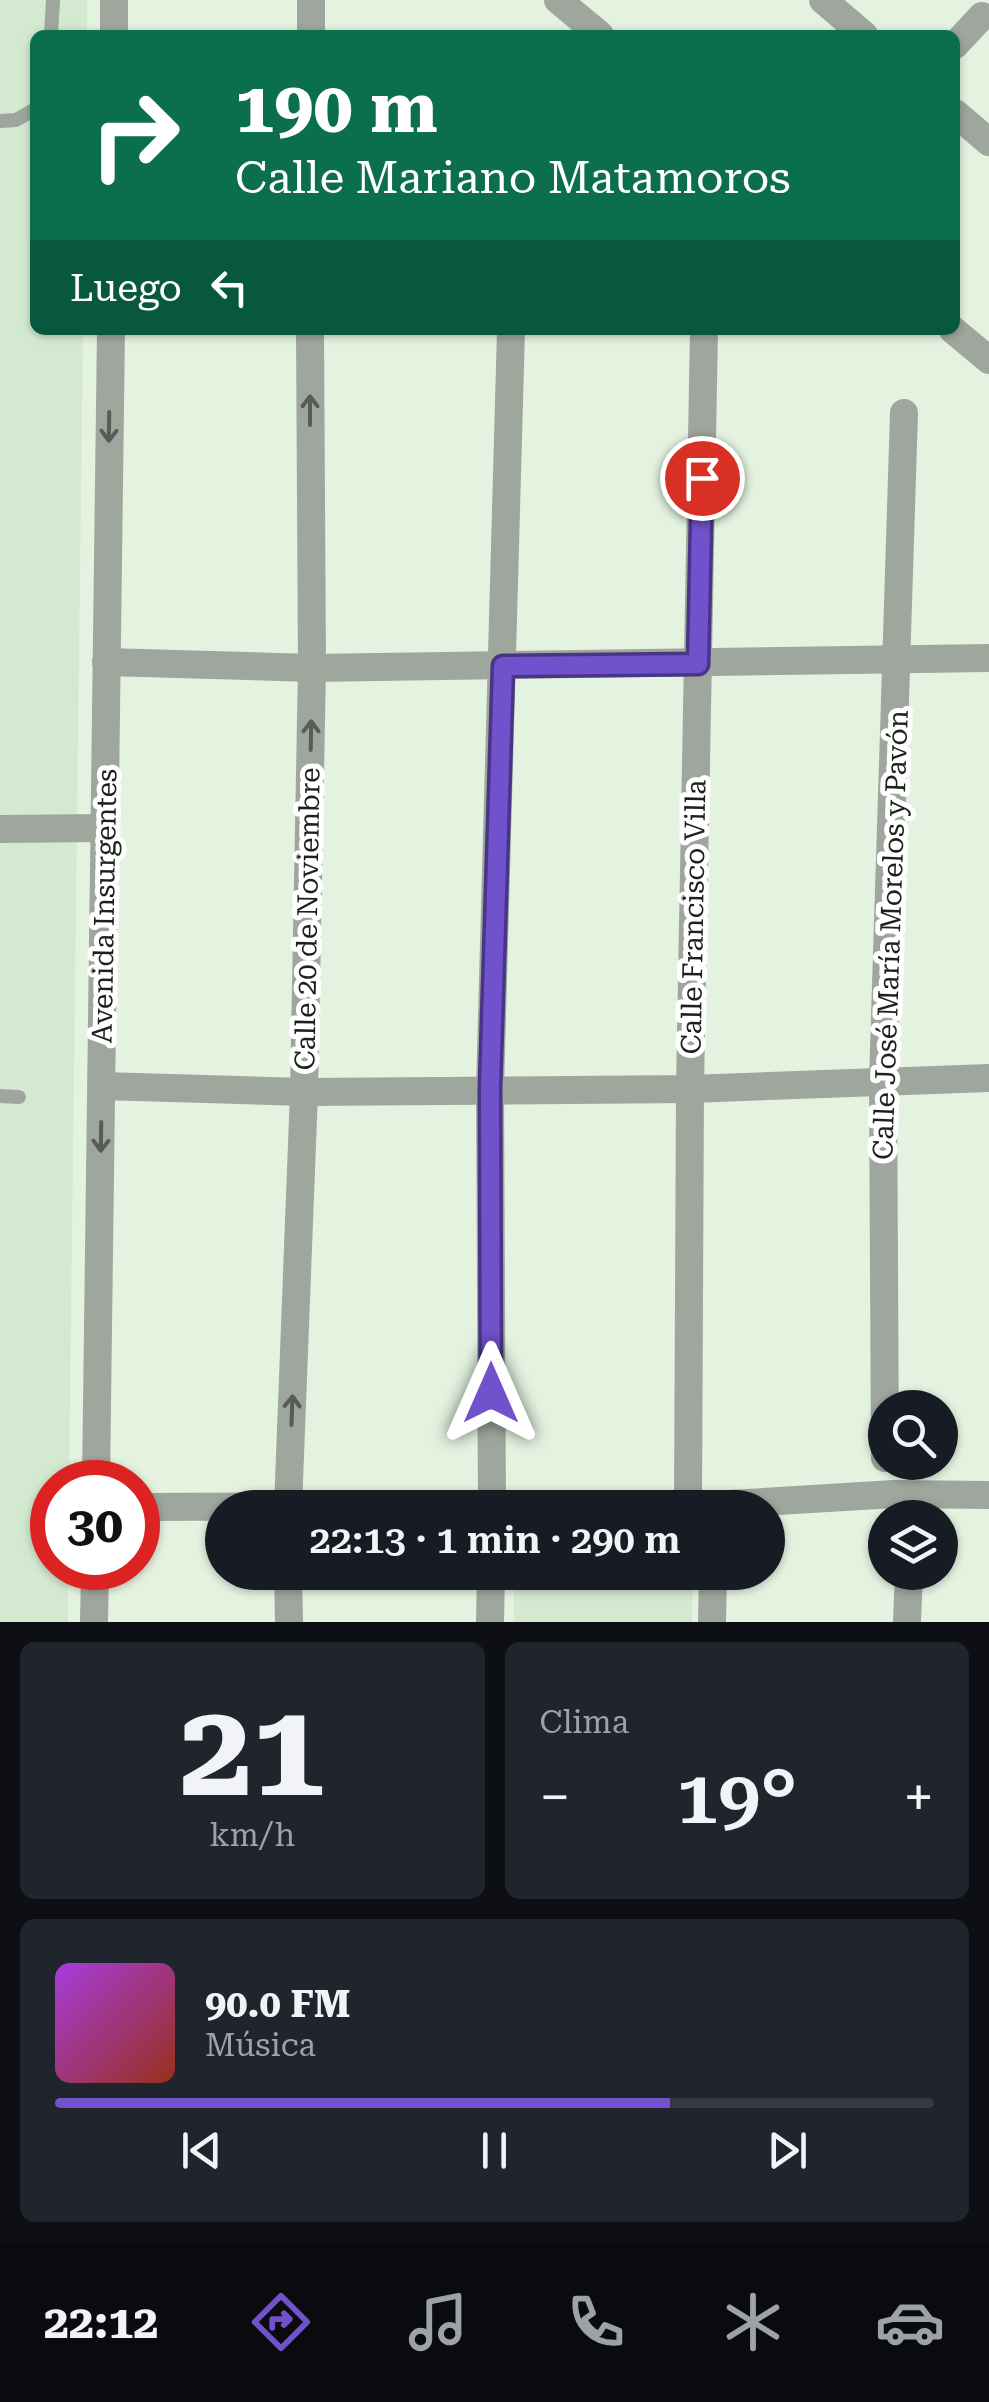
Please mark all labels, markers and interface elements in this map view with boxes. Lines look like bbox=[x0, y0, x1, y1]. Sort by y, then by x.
text: 190 m bbox=[235, 67, 438, 149]
icon: right bbox=[70, 70, 200, 200]
text: Calle Mariano Matamoros bbox=[235, 151, 791, 204]
icon: left bbox=[202, 260, 257, 315]
text: Luego bbox=[70, 266, 182, 310]
one-way arrow bbox=[300, 395, 320, 428]
one-way arrow bbox=[100, 411, 119, 443]
pin bbox=[660, 436, 745, 521]
icon: arrive bbox=[675, 451, 730, 506]
street label: Calle José María Morelos y Pavón bbox=[866, 710, 915, 1160]
one-way arrow bbox=[301, 720, 320, 752]
street label: Calle 20 de Noviembre bbox=[288, 767, 327, 1071]
street label: Avenida Insurgentes bbox=[86, 768, 123, 1044]
street label: Calle Francisco Villa bbox=[675, 779, 712, 1055]
one-way arrow bbox=[92, 1121, 111, 1153]
position arrow bbox=[439, 1341, 543, 1445]
map controls bbox=[868, 1390, 958, 1590]
button: search bbox=[868, 1390, 958, 1480]
one-way arrow bbox=[283, 1395, 302, 1427]
speed limit sign: 30 bbox=[30, 1460, 160, 1590]
button: layers bbox=[868, 1500, 958, 1590]
text: 22:13 · 1 min · 290 m bbox=[310, 1518, 681, 1562]
text: 21 bbox=[179, 1674, 325, 1827]
text: Clima bbox=[540, 1703, 629, 1741]
text: 19° bbox=[676, 1753, 797, 1841]
text: − bbox=[540, 1765, 570, 1829]
text: + bbox=[903, 1765, 934, 1829]
text: km/h bbox=[209, 1816, 295, 1854]
text: 90.0 FM bbox=[205, 1982, 351, 2026]
text: Música bbox=[205, 2026, 316, 2064]
icon: previous bbox=[174, 2123, 229, 2178]
icon: pause bbox=[467, 2123, 522, 2178]
icon: next bbox=[760, 2123, 815, 2178]
icon: directions bbox=[246, 2287, 316, 2357]
icon: music bbox=[403, 2287, 473, 2357]
icon: phone bbox=[561, 2287, 631, 2357]
icon: climate bbox=[718, 2287, 788, 2357]
icon: car bbox=[875, 2287, 945, 2357]
text: 22:12 bbox=[44, 2296, 159, 2349]

